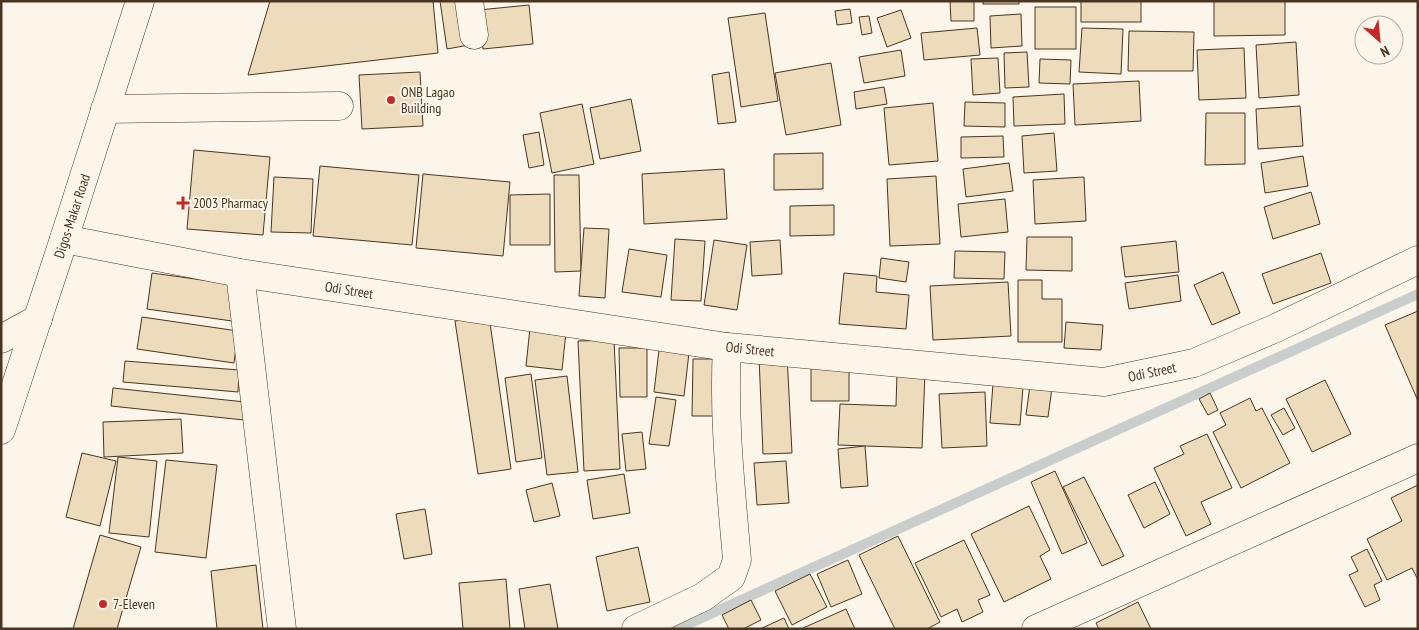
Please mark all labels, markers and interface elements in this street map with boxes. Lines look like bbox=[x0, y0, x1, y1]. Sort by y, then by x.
north arrow bbox=[1354, 15, 1404, 65]
text: N bbox=[1377, 42, 1392, 61]
place label: ONB Lagao Building bbox=[401, 83, 455, 117]
marker: ONB Lagao Building bbox=[385, 94, 397, 106]
street label: Digos-Makar Road bbox=[50, 172, 94, 260]
place label: 2003 Pharmacy bbox=[193, 194, 269, 212]
marker: 2003 Pharmacy bbox=[177, 197, 189, 209]
street label: Odi Street bbox=[324, 277, 375, 303]
street label: Odi Street bbox=[725, 338, 775, 361]
street label: Odi Street bbox=[1126, 358, 1178, 386]
place label: 7-Eleven bbox=[113, 595, 155, 613]
marker: 7-Eleven bbox=[97, 598, 109, 610]

